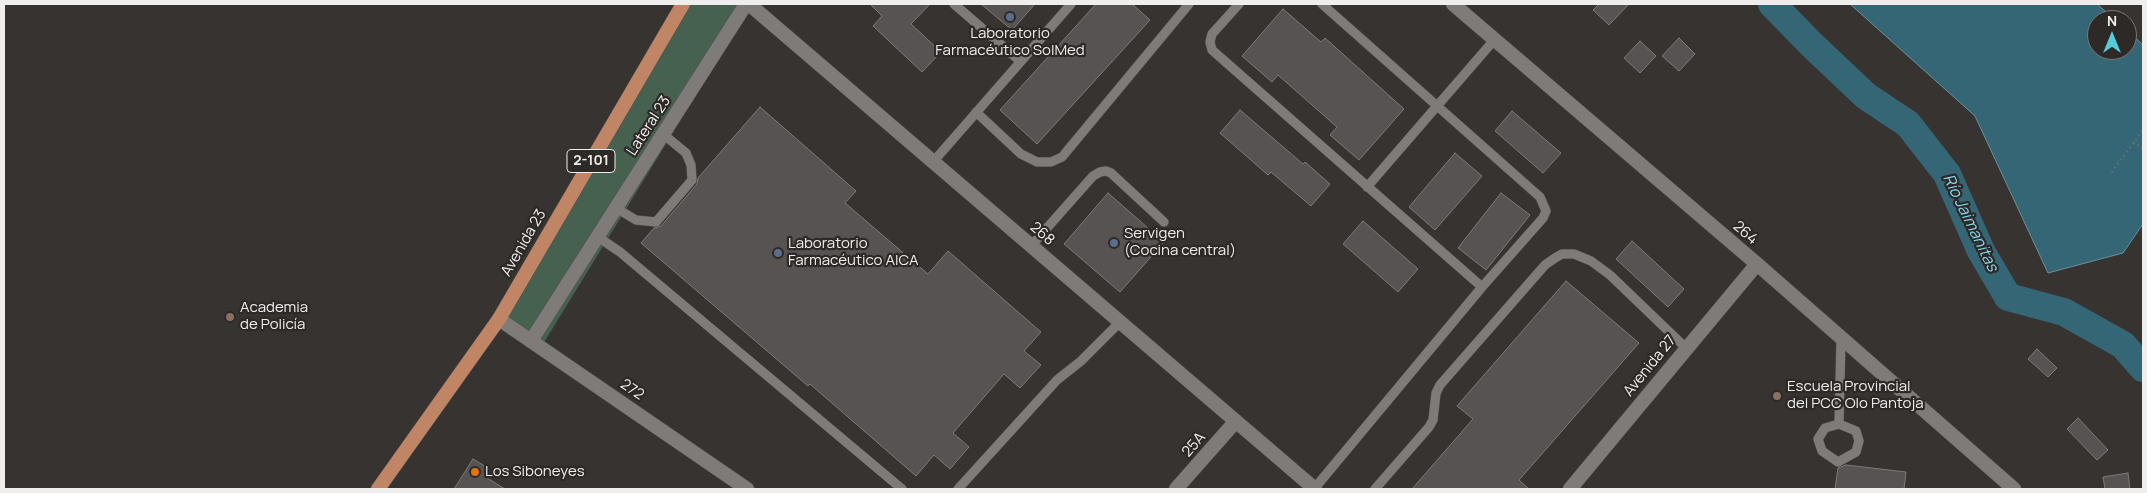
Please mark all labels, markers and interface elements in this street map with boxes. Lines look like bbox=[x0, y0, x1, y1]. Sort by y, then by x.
north arrow bbox=[2087, 10, 2137, 60]
marker: Laboratorio Farmacéutico SolMed bbox=[1004, 11, 1016, 23]
text: N bbox=[2107, 11, 2117, 30]
place label: Laboratorio Farmacéutico SolMed bbox=[935, 25, 1085, 60]
street label: Lateral 23 bbox=[623, 93, 675, 159]
road number: 2-101 bbox=[567, 150, 615, 172]
water label: Río Jaimanitas bbox=[1938, 171, 2002, 275]
street label: Avenida 23 bbox=[498, 206, 550, 280]
street label: 264 bbox=[1729, 217, 1761, 249]
street label: 268 bbox=[1026, 218, 1058, 250]
place label: Servigen (Cocina central) bbox=[1124, 225, 1236, 260]
place label: Laboratorio Farmacéutico AICA bbox=[788, 235, 918, 270]
marker: Servigen (Cocina central) bbox=[1108, 237, 1120, 249]
marker: Laboratorio Farmacéutico AICA bbox=[772, 247, 784, 259]
place label: Academia de Policía bbox=[240, 299, 308, 334]
marker: Academia de Policía bbox=[224, 311, 236, 323]
street label: Avenida 27 bbox=[1620, 332, 1680, 400]
street label: 272 bbox=[617, 376, 647, 404]
place label: Escuela Provincial del PCC Olo Pantoja bbox=[1787, 378, 1924, 413]
marker: Escuela Provincial del PCC Olo Pantoja bbox=[1771, 390, 1783, 402]
street label: 25A bbox=[1178, 429, 1210, 461]
place label: Los Siboneyes bbox=[485, 463, 585, 481]
marker: Los Siboneyes bbox=[469, 466, 481, 478]

